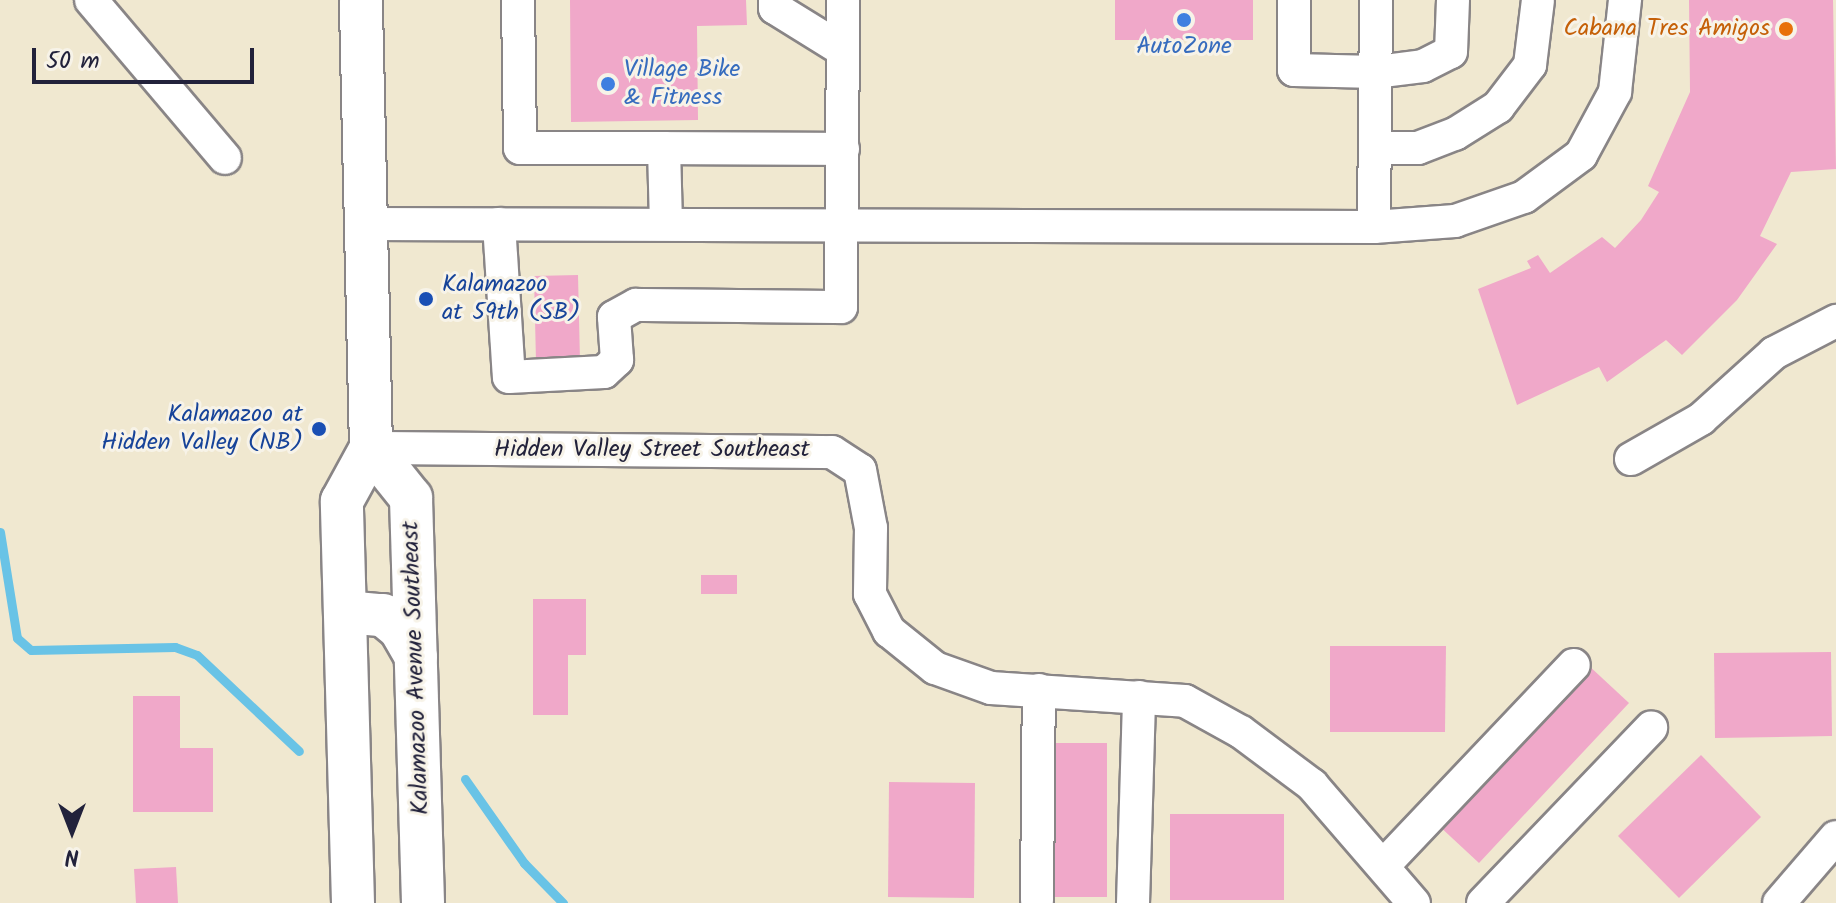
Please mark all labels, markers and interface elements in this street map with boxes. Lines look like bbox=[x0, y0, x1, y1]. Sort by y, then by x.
marker: AutoZone bbox=[1175, 11, 1193, 29]
place label: Cabana Tres Amigos bbox=[1564, 15, 1770, 43]
marker: Cabana Tres Amigos bbox=[1777, 20, 1795, 38]
scale bar bbox=[36, 32, 258, 82]
place label: AutoZone bbox=[1136, 33, 1232, 61]
text: 50 m bbox=[46, 42, 100, 81]
place label: Village Bike & Fitness bbox=[624, 56, 740, 112]
marker: Village Bike & Fitness bbox=[599, 75, 617, 93]
place label: Kalamazoo at 59th (SB) bbox=[442, 271, 580, 327]
marker: Kalamazoo at 59th (SB) bbox=[417, 290, 435, 308]
place label: Kalamazoo at Hidden Valley (NB) bbox=[101, 401, 303, 457]
marker: Kalamazoo at Hidden Valley (NB) bbox=[310, 420, 328, 438]
street label: Hidden Valley Street Southeast bbox=[494, 436, 810, 464]
street label: Kalamazoo Avenue Southeast bbox=[396, 521, 436, 815]
north arrow bbox=[32, 791, 112, 871]
text: N bbox=[65, 838, 79, 873]

